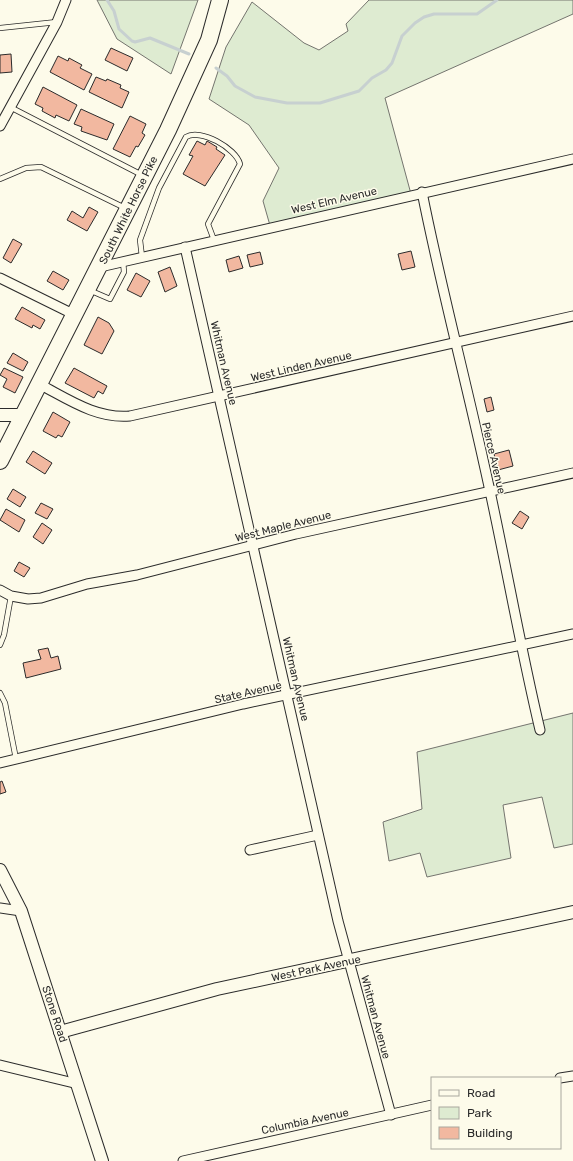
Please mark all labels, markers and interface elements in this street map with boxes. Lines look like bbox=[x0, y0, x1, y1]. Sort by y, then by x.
street label: South White Horse Pike bbox=[97, 154, 160, 266]
street label: West Elm Avenue bbox=[290, 184, 378, 217]
street label: Whitman Avenue bbox=[208, 320, 240, 406]
street label: West Linden Avenue bbox=[249, 349, 353, 384]
street label: Pierce Avenue bbox=[479, 421, 508, 495]
street label: West Maple Avenue bbox=[234, 508, 332, 545]
street label: Whitman Avenue bbox=[280, 636, 312, 722]
street label: State Avenue bbox=[213, 678, 283, 707]
street label: West Park Avenue bbox=[270, 953, 362, 984]
street label: Whitman Avenue bbox=[358, 974, 393, 1060]
street label: Stone Road bbox=[39, 984, 70, 1044]
legend bbox=[431, 1077, 561, 1149]
text: Road bbox=[467, 1086, 495, 1100]
street label: Columbia Avenue bbox=[260, 1106, 350, 1137]
text: Park bbox=[467, 1106, 493, 1120]
text: Building bbox=[467, 1126, 513, 1140]

